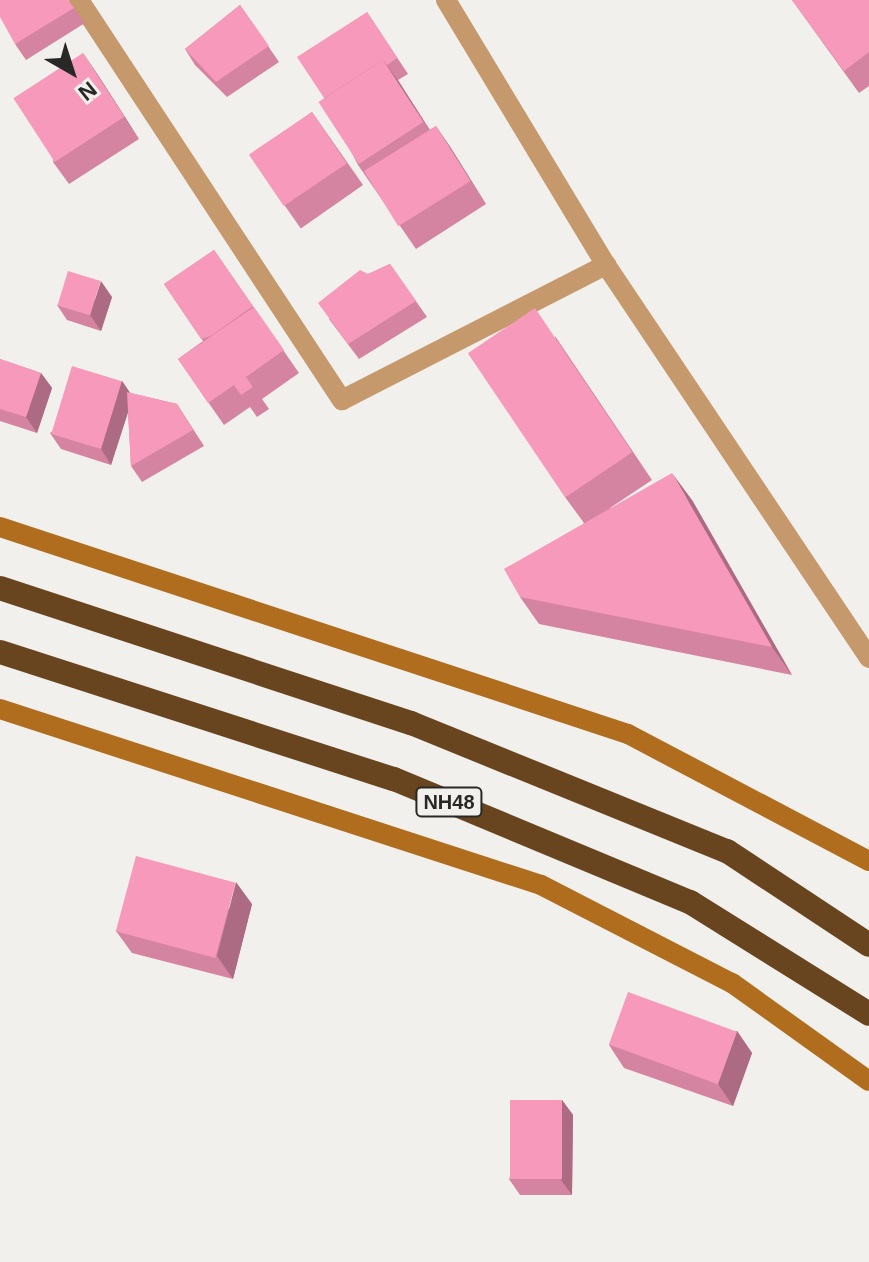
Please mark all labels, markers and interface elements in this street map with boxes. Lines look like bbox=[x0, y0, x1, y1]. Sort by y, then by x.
north arrow bbox=[32, 32, 112, 112]
text: N bbox=[73, 76, 101, 106]
road number: NH48 bbox=[415, 786, 483, 818]

